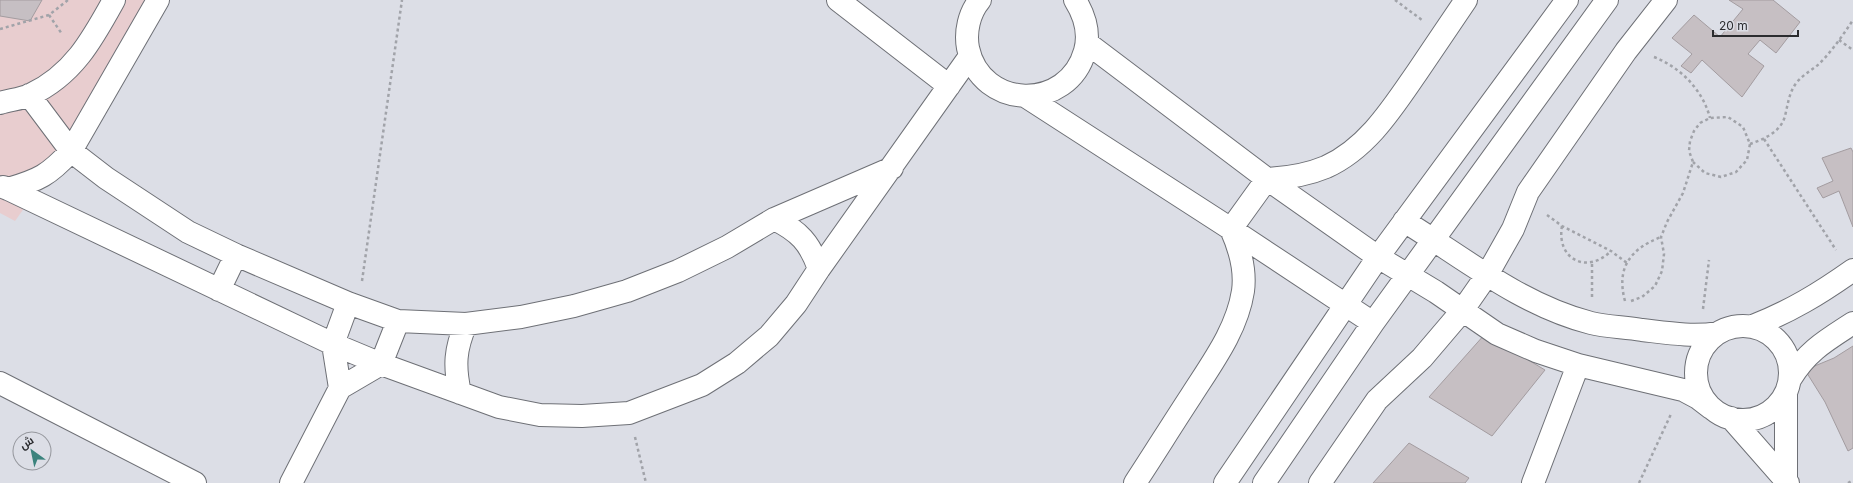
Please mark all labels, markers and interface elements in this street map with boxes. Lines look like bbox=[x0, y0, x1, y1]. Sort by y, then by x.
scale bar bbox=[1713, 12, 1798, 38]
text: 20 m bbox=[1719, 18, 1748, 33]
north arrow bbox=[12, 431, 52, 471]
text: ش bbox=[17, 433, 36, 452]

